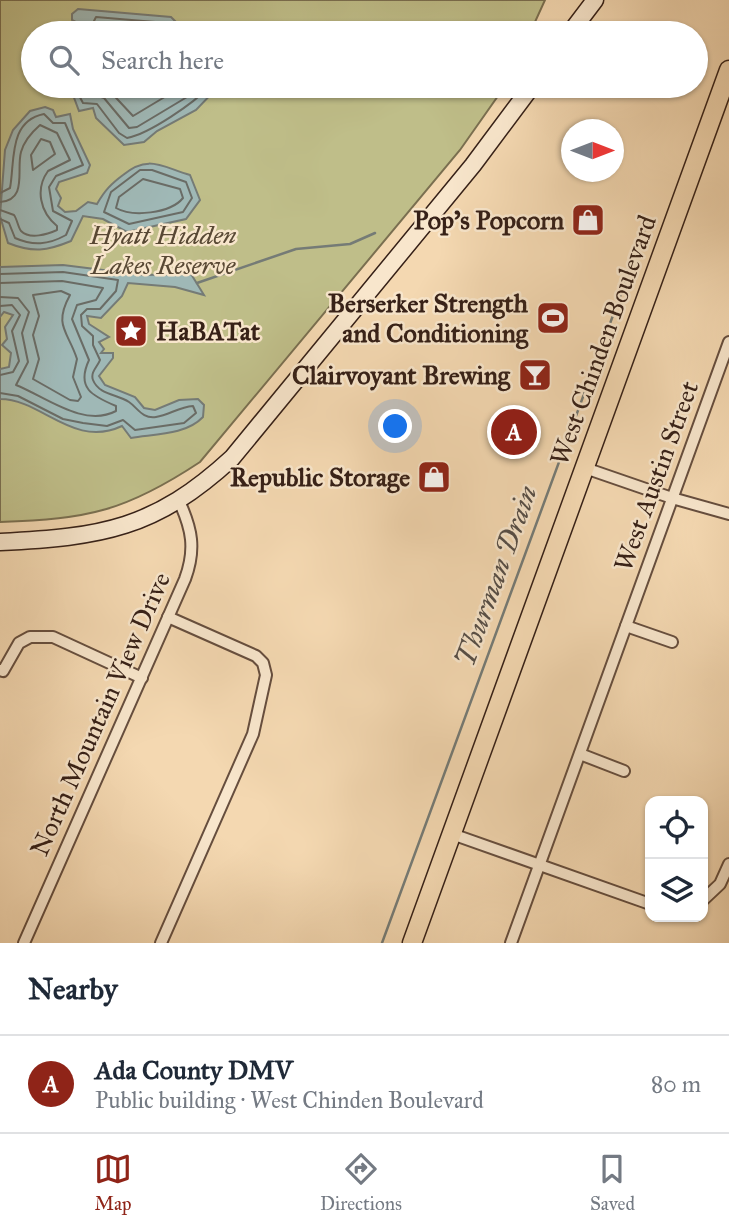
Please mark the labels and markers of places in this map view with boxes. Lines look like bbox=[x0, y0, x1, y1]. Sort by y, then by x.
shop icon: Pop's Popcorn bbox=[569, 201, 607, 239]
place label: Pop's Popcorn bbox=[413, 204, 564, 236]
place label: Berserker Strength and Conditioning bbox=[328, 287, 529, 350]
sports icon: Berserker Strength and Conditioning bbox=[534, 299, 572, 337]
place icon: HaBATat bbox=[112, 312, 150, 350]
place label: HaBATat bbox=[156, 315, 261, 347]
bar icon: Clairvoyant Brewing bbox=[516, 356, 554, 394]
place label: Clairvoyant Brewing bbox=[292, 359, 511, 392]
pin: A bbox=[491, 406, 537, 458]
shop icon: Republic Storage bbox=[415, 458, 453, 496]
place label: Republic Storage bbox=[230, 461, 410, 494]

